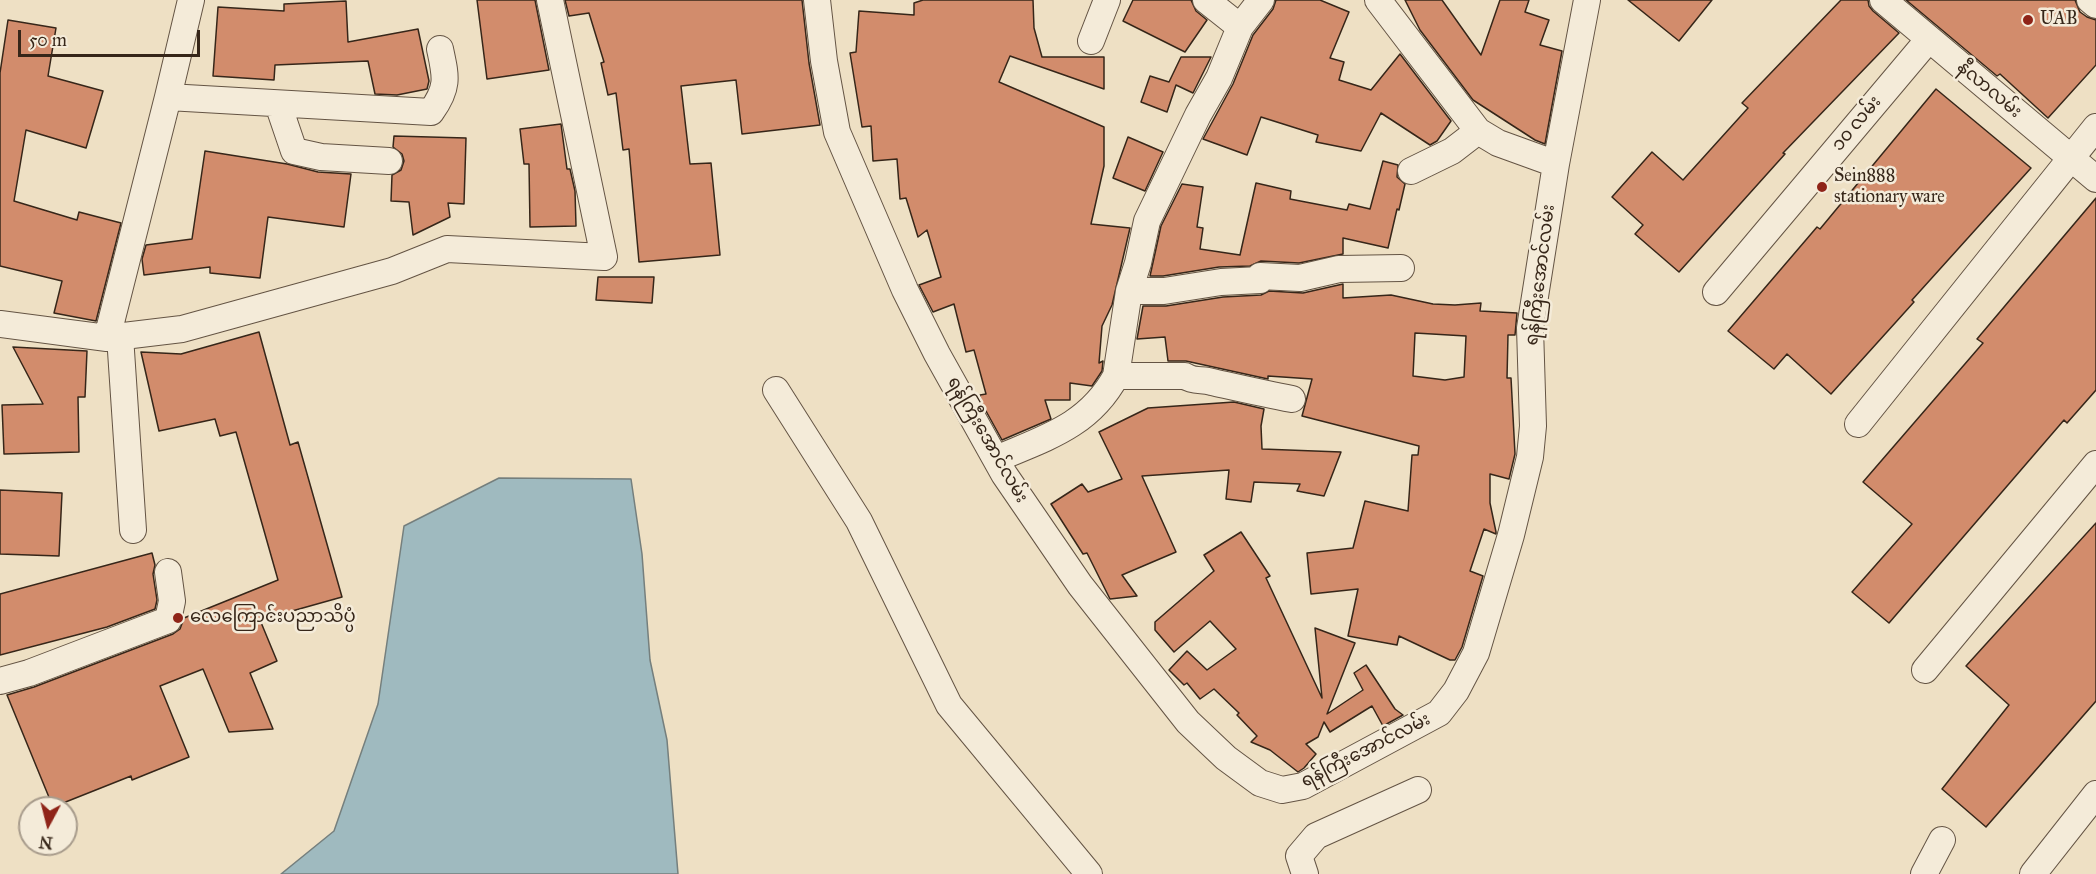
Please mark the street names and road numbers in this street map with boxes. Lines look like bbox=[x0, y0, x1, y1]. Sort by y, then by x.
street label: နီလာလမ်း bbox=[1952, 57, 2026, 123]
street label: ၁၀ လမ်း bbox=[1828, 92, 1886, 156]
street label: ရန်ကြီးအောင်လမ်း bbox=[1522, 203, 1560, 347]
street label: ရန်ကြီးအောင်လမ်း bbox=[942, 373, 1032, 507]
street label: ရန်ကြီးအောင်လမ်း bbox=[1298, 709, 1434, 793]

